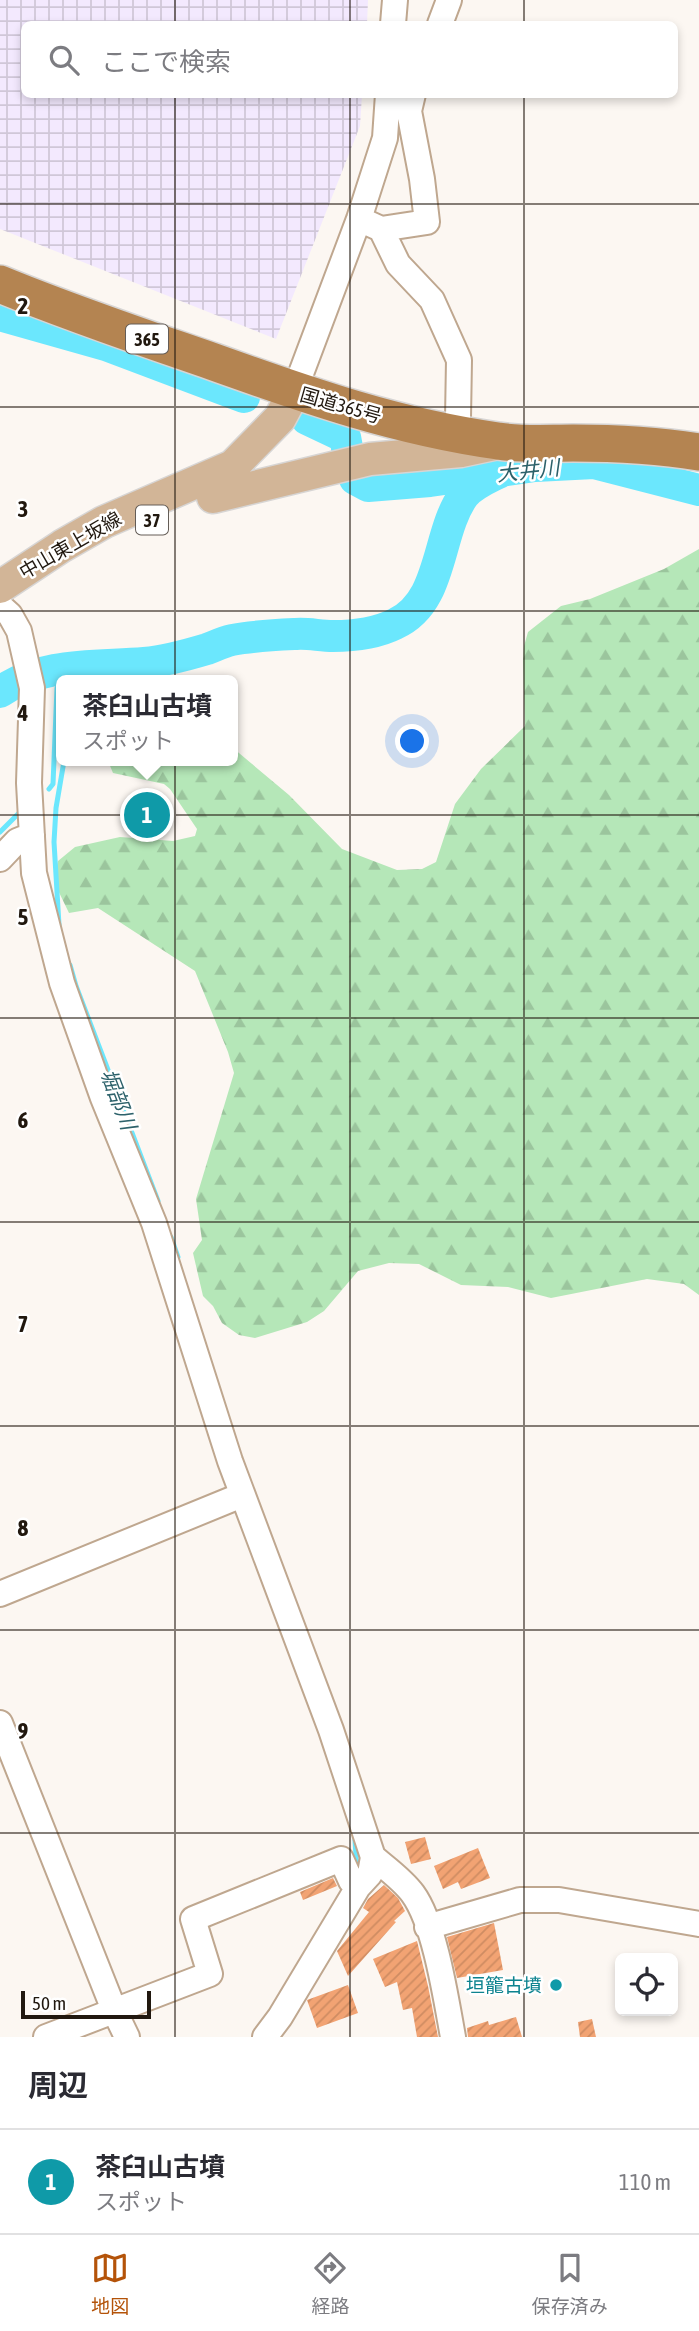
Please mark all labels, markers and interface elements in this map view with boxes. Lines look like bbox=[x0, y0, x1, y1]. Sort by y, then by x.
search box bbox=[21, 21, 678, 98]
icon: search bbox=[45, 41, 83, 79]
text: ここで検索 bbox=[101, 47, 231, 77]
text: 2 bbox=[18, 293, 28, 319]
road number: 365 bbox=[126, 324, 168, 354]
street label: 国道365号 bbox=[298, 383, 384, 427]
water label: 大井川 bbox=[495, 455, 563, 485]
text: 3 bbox=[18, 496, 28, 522]
road number: 37 bbox=[136, 506, 168, 534]
street label: 中山東上坂線 bbox=[15, 507, 125, 583]
popup bbox=[56, 675, 238, 766]
text: 茶臼山古墳 bbox=[82, 691, 212, 721]
text: 4 bbox=[17, 700, 29, 726]
your location bbox=[395, 724, 429, 758]
text: スポット bbox=[82, 728, 174, 754]
pin: 1 bbox=[124, 789, 170, 841]
text: 5 bbox=[18, 904, 29, 930]
water label: 堀部川 bbox=[97, 1065, 142, 1135]
text: 6 bbox=[18, 1107, 29, 1133]
text: 7 bbox=[18, 1311, 28, 1337]
text: 8 bbox=[18, 1515, 29, 1541]
text: 9 bbox=[18, 1718, 29, 1744]
map controls bbox=[615, 1953, 678, 2016]
button: locate bbox=[615, 1953, 678, 2016]
place label: 垣籠古墳 bbox=[466, 1974, 542, 1996]
marker: 垣籠古墳 bbox=[548, 1977, 564, 1993]
scale bar bbox=[21, 1988, 150, 2020]
text: 50 m bbox=[32, 1992, 66, 2014]
text: 周辺 bbox=[28, 2068, 88, 2102]
text: 茶臼山古墳 bbox=[95, 2152, 225, 2182]
text: 1 bbox=[46, 2169, 56, 2195]
text: 110 m bbox=[619, 2169, 671, 2195]
text: スポット bbox=[95, 2189, 187, 2215]
tab: 地図 bbox=[91, 2249, 129, 2318]
tab: 経路 bbox=[311, 2249, 350, 2318]
tab: 保存済み bbox=[532, 2249, 608, 2318]

